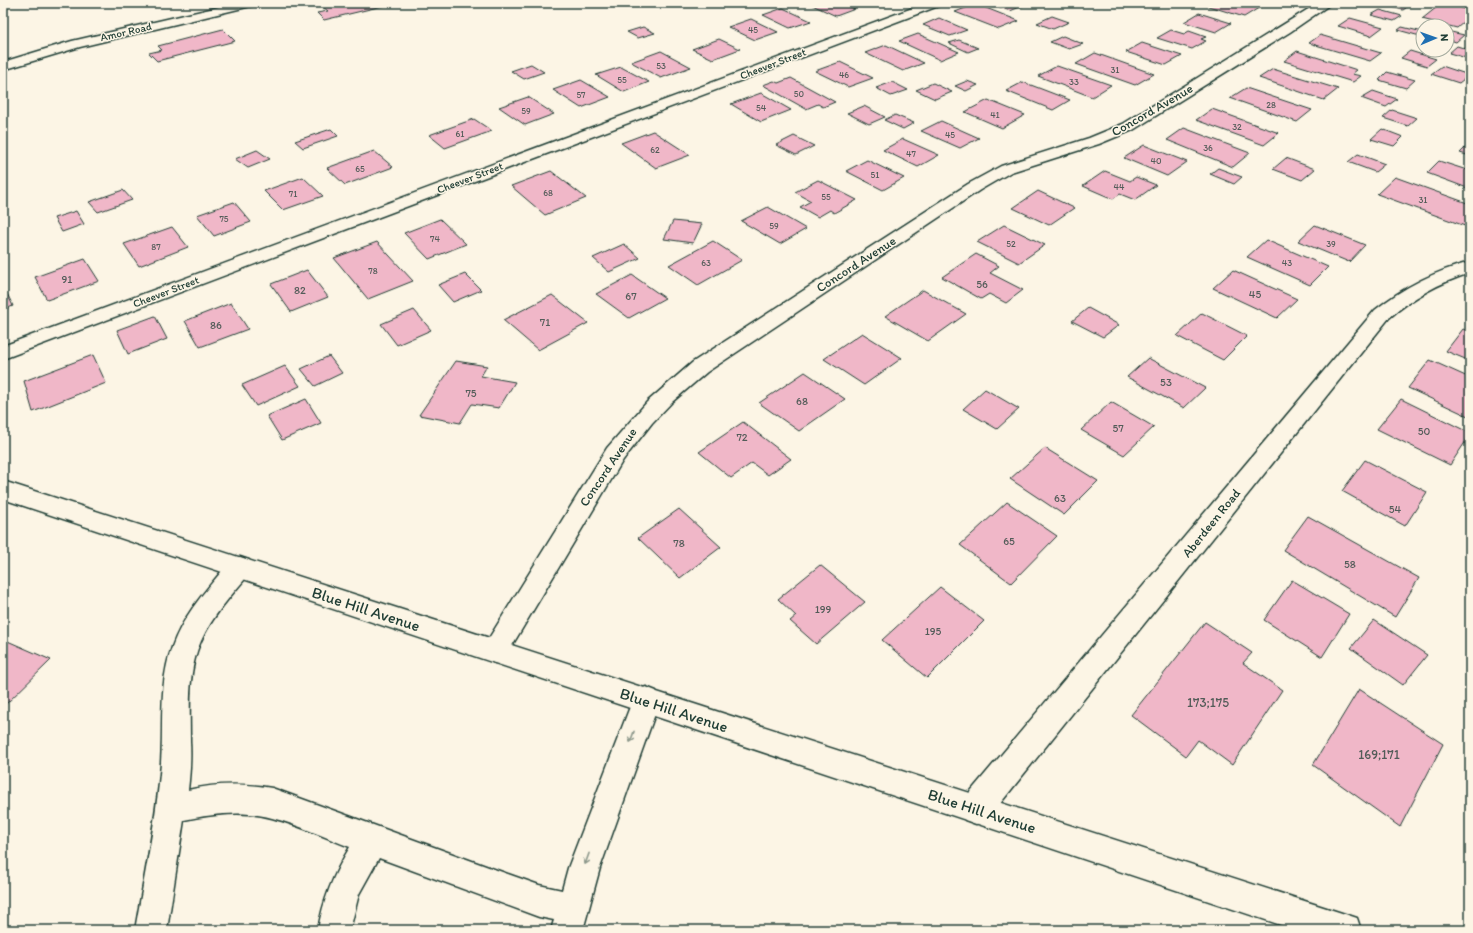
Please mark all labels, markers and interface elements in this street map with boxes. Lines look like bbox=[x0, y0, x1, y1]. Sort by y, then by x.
north arrow bbox=[1415, 18, 1455, 58]
street label: Amor Road bbox=[99, 20, 153, 44]
house number: 45 bbox=[748, 24, 758, 35]
text: N bbox=[1438, 34, 1451, 42]
street label: Cheever Street bbox=[738, 45, 808, 83]
house number: 53 bbox=[656, 60, 666, 71]
house number: 31 bbox=[1110, 64, 1120, 75]
house number: 46 bbox=[839, 69, 849, 80]
house number: 55 bbox=[617, 74, 627, 85]
house number: 33 bbox=[1069, 76, 1079, 87]
street label: Concord Avenue bbox=[1109, 81, 1195, 139]
house number: 50 bbox=[794, 88, 805, 99]
house number: 57 bbox=[576, 89, 586, 100]
house number: 28 bbox=[1266, 99, 1276, 110]
house number: 54 bbox=[756, 102, 767, 113]
house number: 59 bbox=[521, 105, 531, 116]
house number: 41 bbox=[990, 109, 1000, 120]
house number: 32 bbox=[1232, 121, 1242, 132]
house number: 61 bbox=[456, 128, 464, 139]
house number: 45 bbox=[945, 129, 955, 140]
house number: 36 bbox=[1203, 142, 1213, 153]
house number: 62 bbox=[650, 144, 660, 155]
house number: 47 bbox=[906, 148, 916, 159]
house number: 40 bbox=[1151, 155, 1162, 166]
street label: Cheever Street bbox=[435, 159, 505, 197]
house number: 65 bbox=[355, 163, 365, 174]
house number: 51 bbox=[871, 169, 879, 180]
house number: 44 bbox=[1114, 181, 1125, 192]
house number: 68 bbox=[543, 187, 553, 198]
house number: 71 bbox=[289, 188, 297, 199]
house number: 55 bbox=[821, 191, 831, 202]
house number: 31 bbox=[1418, 194, 1428, 205]
house number: 75 bbox=[219, 213, 229, 224]
house number: 59 bbox=[769, 220, 779, 231]
house number: 74 bbox=[430, 233, 441, 244]
street label: Concord Avenue bbox=[814, 233, 898, 295]
house number: 52 bbox=[1006, 238, 1016, 249]
house number: 39 bbox=[1326, 238, 1336, 249]
house number: 87 bbox=[151, 241, 161, 252]
house number: 63 bbox=[701, 257, 711, 268]
house number: 43 bbox=[1282, 257, 1292, 268]
house number: 78 bbox=[368, 265, 378, 276]
house number: 91 bbox=[62, 273, 72, 286]
street label: Cheever Street bbox=[131, 273, 201, 311]
house number: 56 bbox=[976, 278, 988, 291]
house number: 82 bbox=[294, 284, 306, 297]
house number: 45 bbox=[1249, 288, 1261, 301]
house number: 67 bbox=[625, 290, 637, 303]
house number: 71 bbox=[540, 316, 550, 329]
house number: 86 bbox=[210, 319, 222, 332]
house number: 53 bbox=[1160, 376, 1172, 389]
house number: 75 bbox=[465, 387, 477, 400]
house number: 68 bbox=[796, 395, 808, 408]
house number: 57 bbox=[1112, 422, 1124, 435]
street label: Concord Avenue bbox=[576, 425, 640, 509]
house number: 50 bbox=[1418, 425, 1430, 438]
house number: 72 bbox=[736, 431, 748, 444]
street label: Aberdeen Road bbox=[1179, 486, 1243, 560]
house number: 63 bbox=[1054, 492, 1066, 505]
house number: 54 bbox=[1389, 503, 1402, 516]
house number: 65 bbox=[1003, 535, 1015, 548]
house number: 78 bbox=[673, 537, 685, 550]
house number: 58 bbox=[1344, 558, 1356, 571]
street label: Blue Hill Avenue bbox=[309, 583, 423, 636]
house number: 199 bbox=[815, 603, 832, 616]
house number: 195 bbox=[925, 625, 942, 638]
street label: Blue Hill Avenue bbox=[617, 684, 731, 737]
house number: 173;175 bbox=[1187, 695, 1229, 710]
one-way arrow bbox=[628, 730, 636, 742]
house number: 169;171 bbox=[1358, 747, 1400, 762]
street label: Blue Hill Avenue bbox=[925, 785, 1039, 838]
one-way arrow bbox=[583, 852, 591, 864]

